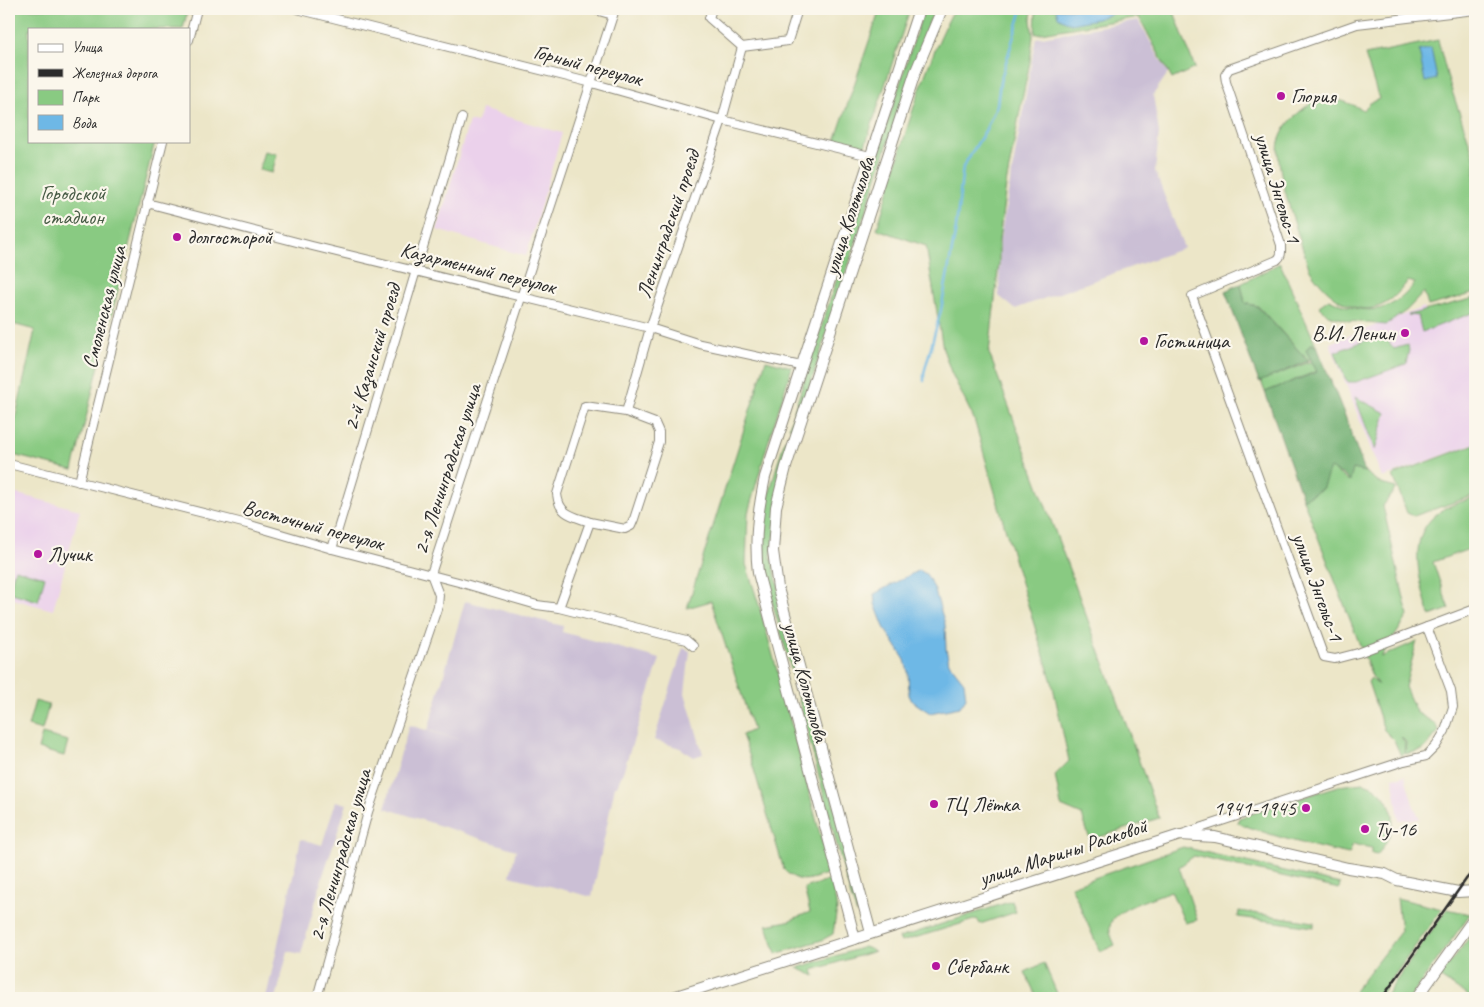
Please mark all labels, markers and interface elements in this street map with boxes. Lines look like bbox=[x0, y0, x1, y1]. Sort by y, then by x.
legend bbox=[28, 28, 190, 142]
text: Улица bbox=[72, 38, 103, 57]
street label: Горный переулок bbox=[531, 38, 647, 92]
text: Железная дорога bbox=[72, 64, 159, 83]
place label: Глория bbox=[1291, 83, 1338, 109]
text: Парк bbox=[72, 88, 100, 107]
marker: Глория bbox=[1275, 90, 1287, 102]
text: Вода bbox=[72, 114, 97, 133]
street label: улица Энгельс-1 bbox=[1248, 128, 1307, 248]
street label: Ленинградский проезд bbox=[630, 144, 706, 302]
street label: улица Колотилова bbox=[817, 152, 881, 280]
park label: Городской стадион bbox=[40, 180, 107, 230]
place label: долгосторой bbox=[187, 224, 273, 250]
marker: долгосторой bbox=[171, 231, 183, 243]
street label: Казарменный переулок bbox=[398, 236, 560, 301]
street label: Смоленская улица bbox=[76, 241, 132, 371]
street label: 2-й Казанский проезд bbox=[337, 278, 408, 434]
place label: В.И. Ленин bbox=[1312, 320, 1397, 346]
marker: В.И. Ленин bbox=[1399, 327, 1411, 339]
place label: Гостиница bbox=[1154, 328, 1231, 354]
marker: Гостиница bbox=[1138, 335, 1150, 347]
street label: 2-я Ленинградская улица bbox=[407, 378, 488, 558]
street label: Восточный переулок bbox=[240, 494, 389, 557]
street label: улица Энгельс-1 bbox=[1286, 527, 1350, 646]
place label: Лучик bbox=[48, 541, 94, 567]
marker: Лучик bbox=[32, 548, 44, 560]
street label: улица Колотилова bbox=[777, 617, 835, 746]
street label: 2-я Ленинградская улица bbox=[303, 764, 378, 944]
place label: ТЦ Лётка bbox=[944, 791, 1021, 817]
place label: 1941-1945 bbox=[1214, 795, 1298, 821]
marker: ТЦ Лётка bbox=[928, 798, 940, 810]
marker: 1941-1945 bbox=[1300, 802, 1312, 814]
street label: улица Марины Расковой bbox=[974, 812, 1151, 892]
place label: Ту-16 bbox=[1375, 816, 1417, 842]
marker: Ту-16 bbox=[1359, 823, 1371, 835]
place label: Сбербанк bbox=[946, 953, 1011, 979]
marker: Сбербанк bbox=[930, 960, 942, 972]

